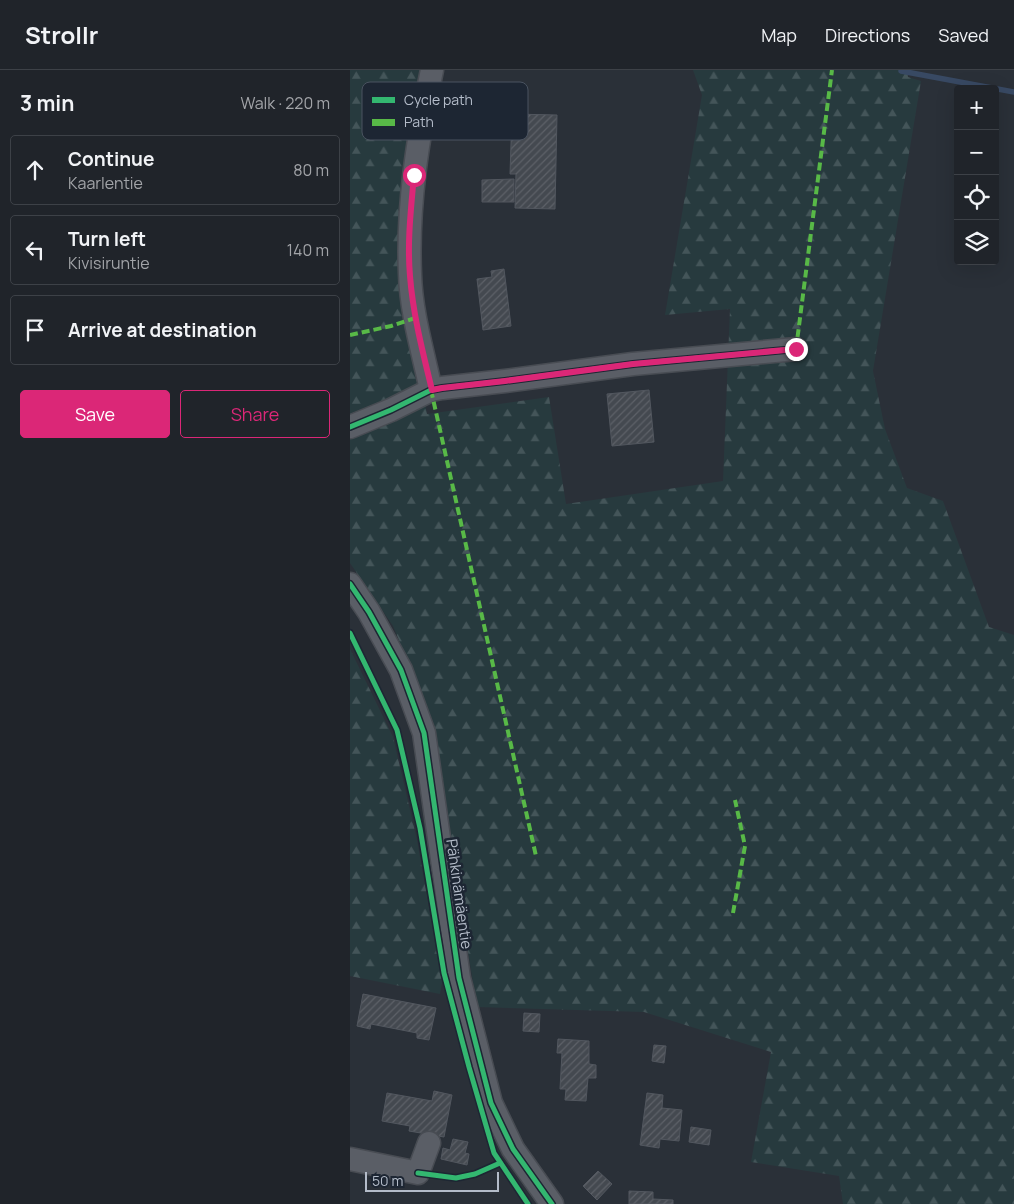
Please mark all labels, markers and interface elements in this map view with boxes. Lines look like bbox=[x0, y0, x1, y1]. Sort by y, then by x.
text: Strollr bbox=[25, 18, 98, 51]
text: Map bbox=[761, 23, 797, 47]
text: Directions bbox=[825, 23, 910, 47]
text: Saved bbox=[938, 23, 989, 47]
legend bbox=[362, 82, 528, 140]
map controls bbox=[954, 85, 999, 265]
button: + bbox=[954, 85, 999, 130]
text: 3 min bbox=[20, 89, 74, 117]
text: Cycle path bbox=[404, 90, 473, 109]
text: Walk · 220 m bbox=[240, 92, 330, 114]
text: Path bbox=[404, 112, 434, 131]
button: − bbox=[954, 130, 999, 175]
text: Continue bbox=[68, 146, 154, 172]
icon: ahead bbox=[21, 156, 49, 184]
text: 80 m bbox=[293, 159, 329, 181]
route start bbox=[403, 164, 426, 187]
text: Kaarlentie bbox=[68, 172, 143, 194]
button: locate bbox=[954, 175, 999, 220]
button: layers bbox=[954, 220, 999, 265]
text: Turn left bbox=[68, 226, 146, 252]
icon: left bbox=[21, 236, 49, 264]
text: 140 m bbox=[287, 239, 329, 261]
text: Kivisiruntie bbox=[68, 252, 150, 274]
icon: arrive bbox=[21, 316, 49, 344]
text: Arrive at destination bbox=[68, 317, 257, 343]
route end bbox=[785, 338, 808, 361]
button: Save bbox=[20, 390, 170, 438]
button: Share bbox=[180, 390, 330, 438]
street label: Pähkinämäentie bbox=[441, 838, 478, 951]
scale bar bbox=[365, 1169, 499, 1192]
text: 50 m bbox=[372, 1171, 403, 1190]

